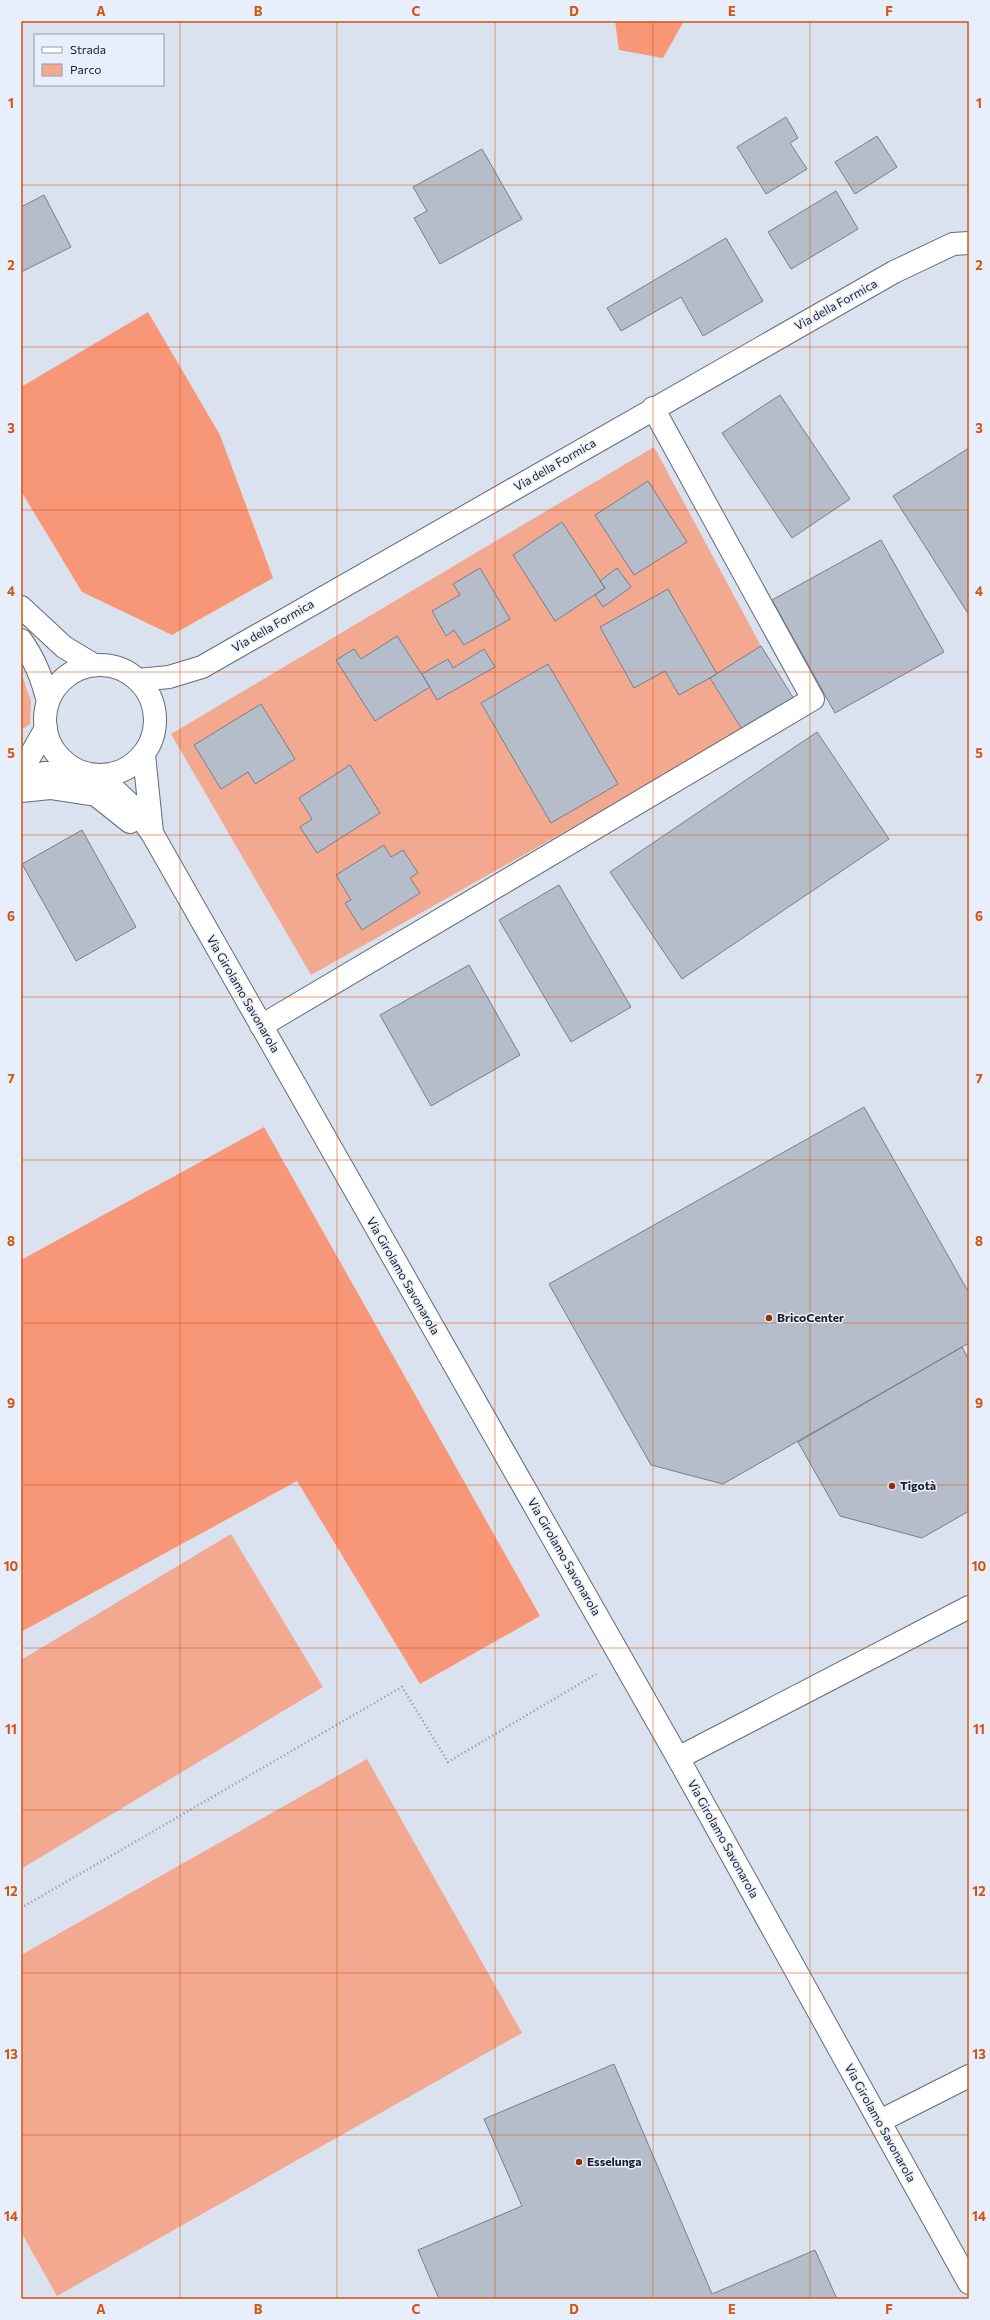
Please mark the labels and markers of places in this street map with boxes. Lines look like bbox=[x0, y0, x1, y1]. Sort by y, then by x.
place label: BricoCenter bbox=[777, 1310, 844, 1324]
marker: BricoCenter bbox=[764, 1313, 774, 1323]
place label: Tigotà bbox=[900, 1478, 936, 1492]
marker: Tigotà bbox=[887, 1481, 897, 1491]
place label: Esselunga bbox=[587, 2154, 641, 2168]
marker: Esselunga bbox=[574, 2157, 584, 2167]

